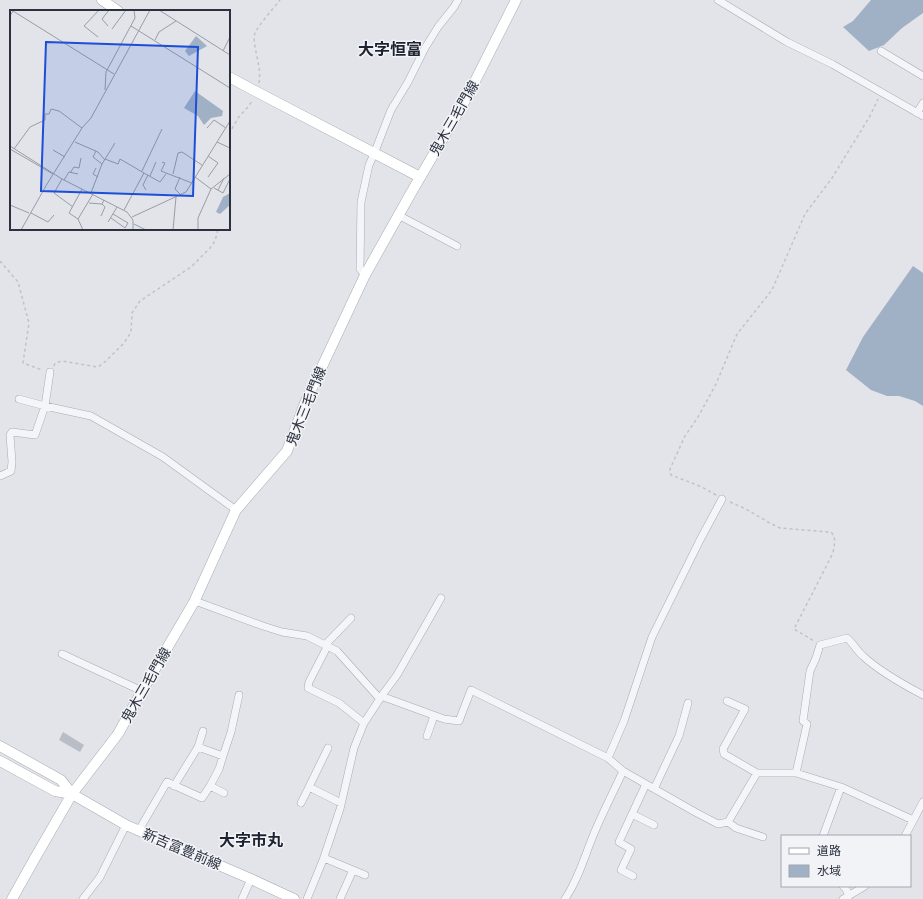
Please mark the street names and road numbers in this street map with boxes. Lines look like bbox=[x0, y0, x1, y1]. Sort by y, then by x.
street label: 鬼木三毛門線 bbox=[426, 78, 482, 158]
street label: 鬼木三毛門線 bbox=[283, 364, 329, 448]
street label: 鬼木三毛門線 bbox=[118, 645, 174, 725]
street label: 新吉富豊前線 bbox=[140, 825, 224, 873]

